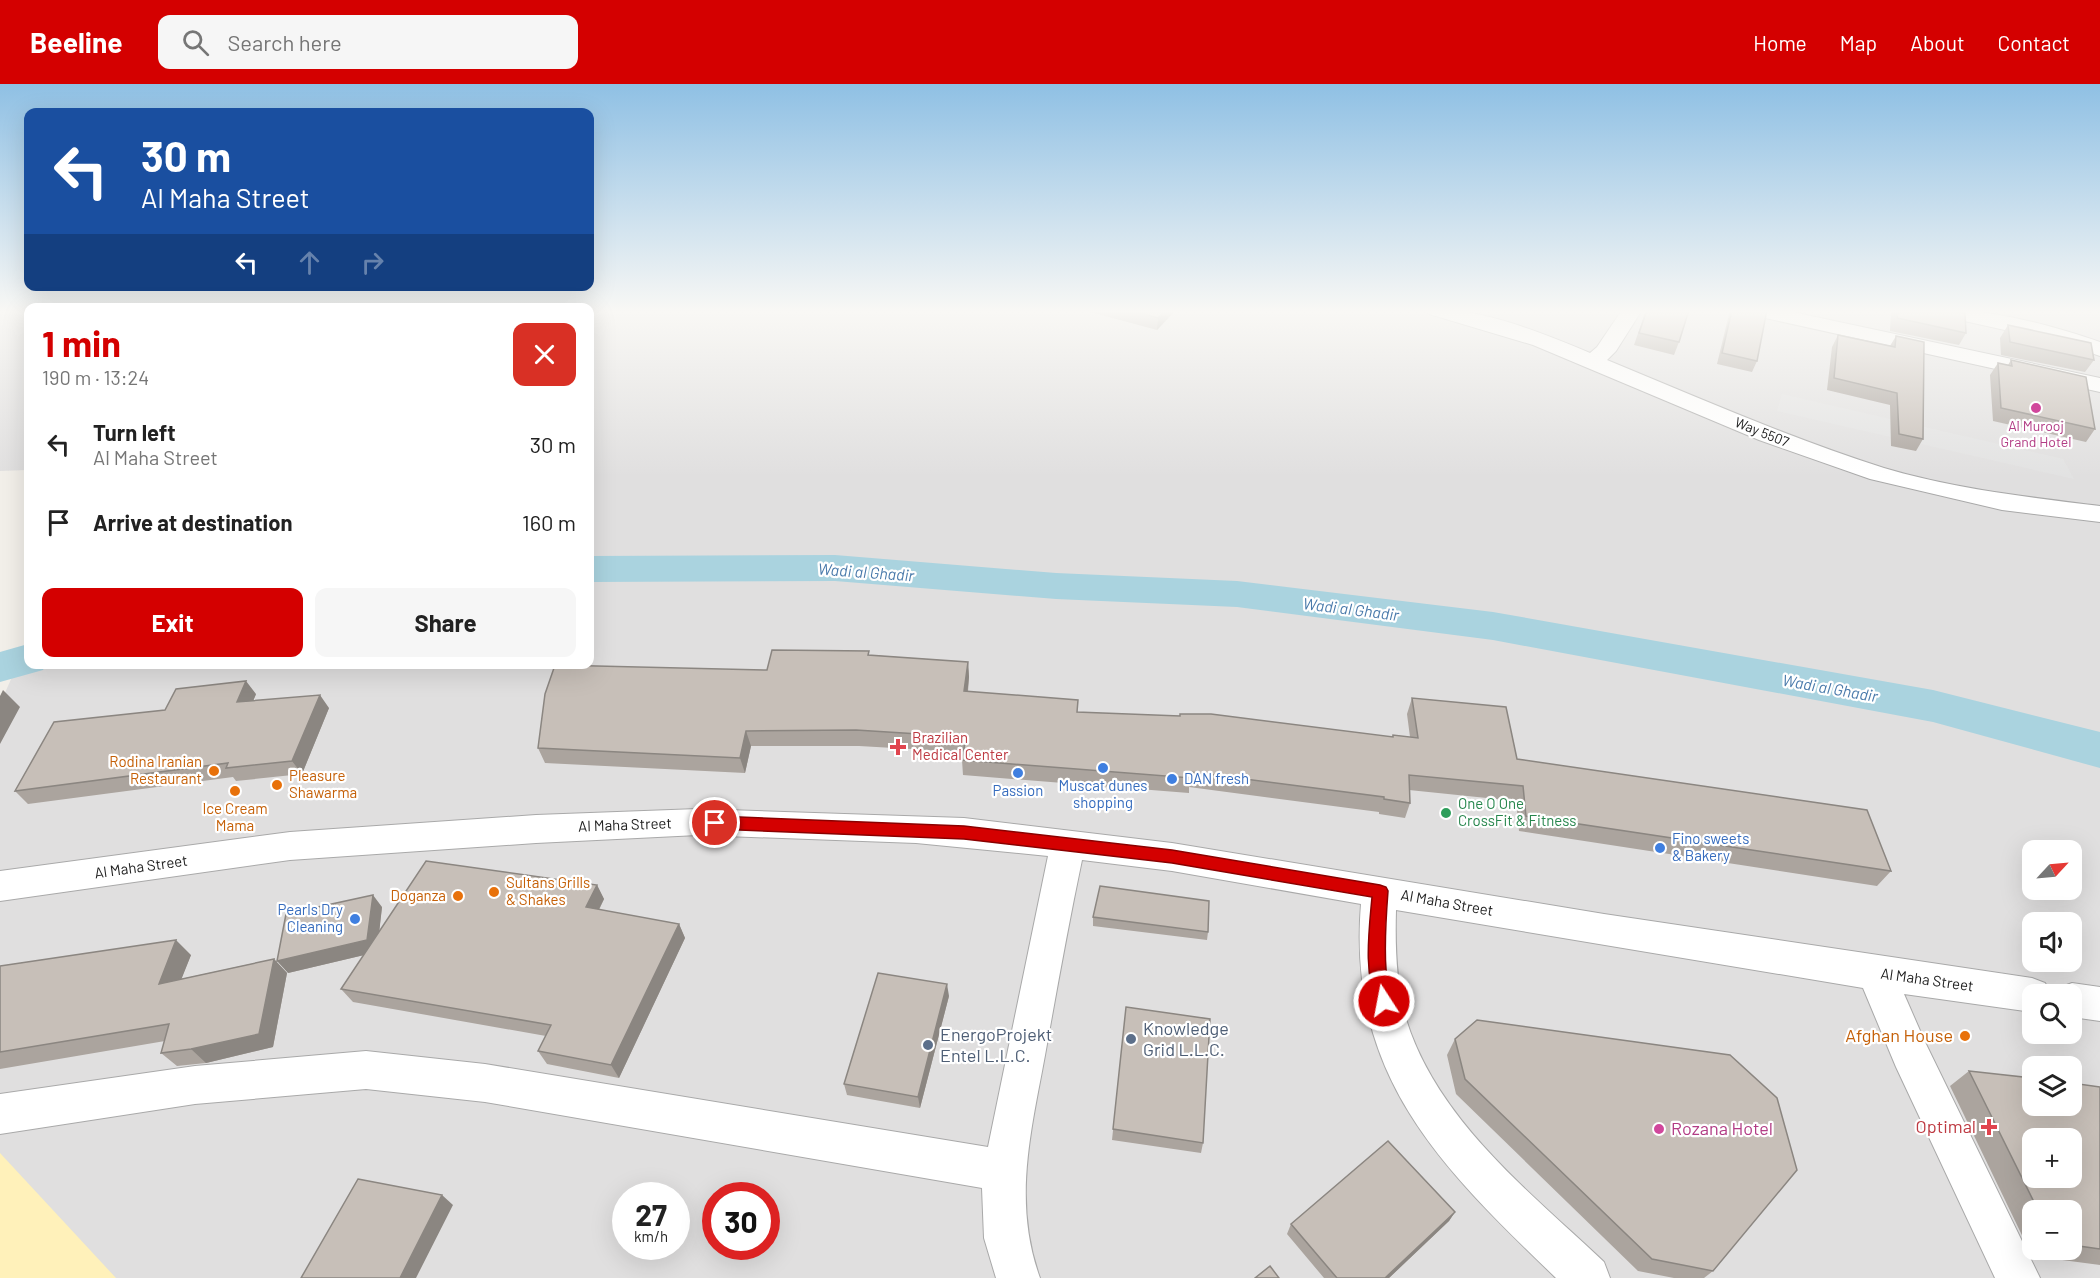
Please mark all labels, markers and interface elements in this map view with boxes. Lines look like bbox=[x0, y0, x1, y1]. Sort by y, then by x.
search box bbox=[158, 15, 578, 69]
text: Beeline bbox=[30, 25, 122, 59]
icon: search bbox=[179, 26, 212, 59]
text: Search here bbox=[227, 29, 342, 55]
text: Home bbox=[1753, 30, 1807, 55]
text: Map bbox=[1840, 30, 1877, 55]
text: About bbox=[1910, 30, 1965, 55]
text: Contact bbox=[1998, 30, 2070, 55]
text: 30 m bbox=[141, 130, 231, 180]
icon: left bbox=[42, 132, 120, 210]
text: Al Maha Street bbox=[141, 181, 310, 213]
icon: left bbox=[230, 246, 263, 279]
icon: ahead bbox=[293, 246, 326, 279]
icon: right bbox=[356, 246, 389, 279]
text: 1 min bbox=[42, 321, 121, 364]
button: close bbox=[513, 323, 576, 386]
text: 190 m · 13:24 bbox=[42, 365, 149, 389]
marker: Al Murooj Grand Hotel bbox=[2029, 401, 2043, 415]
street label: Way 5507 bbox=[1733, 413, 1792, 450]
place label: Al Murooj Grand Hotel bbox=[2001, 417, 2071, 450]
text: Turn left bbox=[93, 419, 176, 445]
icon: left bbox=[42, 428, 75, 461]
text: 30 m bbox=[530, 431, 576, 457]
text: Al Maha Street bbox=[93, 445, 218, 469]
icon: arrive bbox=[42, 506, 75, 539]
text: Arrive at destination bbox=[93, 509, 292, 535]
text: 160 m bbox=[522, 509, 576, 535]
water label: Wadi al Ghadir bbox=[817, 559, 916, 584]
button: Exit bbox=[42, 588, 303, 657]
button: Share bbox=[315, 588, 576, 657]
water label: Wadi al Ghadir bbox=[1302, 593, 1401, 624]
water label: Wadi al Ghadir bbox=[1781, 670, 1881, 705]
place label: Brazilian Medical Center bbox=[912, 728, 1009, 763]
marker: Brazilian Medical Center bbox=[889, 738, 907, 756]
place label: Rodina Iranian Restaurant bbox=[109, 752, 202, 787]
marker: Muscat dunes shopping bbox=[1096, 761, 1110, 775]
marker: Rodina Iranian Restaurant bbox=[207, 764, 221, 778]
place label: Pleasure Shawarma bbox=[289, 766, 357, 801]
marker: Passion bbox=[1011, 766, 1025, 780]
place label: DAN fresh bbox=[1184, 769, 1249, 787]
marker: DAN fresh bbox=[1165, 772, 1179, 786]
place label: Muscat dunes shopping bbox=[1058, 776, 1148, 811]
marker: Pleasure Shawarma bbox=[270, 778, 284, 792]
place label: Passion bbox=[993, 781, 1043, 799]
marker: Ice Cream Mama bbox=[228, 784, 242, 798]
place label: One O One CrossFit & Fitness bbox=[1458, 794, 1576, 829]
pin bbox=[689, 797, 740, 848]
place label: Ice Cream Mama bbox=[202, 799, 268, 834]
icon: arrive bbox=[698, 806, 731, 839]
marker: One O One CrossFit & Fitness bbox=[1439, 806, 1453, 820]
street label: Al Maha Street bbox=[578, 813, 672, 835]
place label: Fino sweets & Bakery bbox=[1672, 829, 1749, 864]
north arrow bbox=[2022, 840, 2082, 900]
map controls bbox=[2022, 840, 2082, 1260]
marker: Fino sweets & Bakery bbox=[1653, 841, 1667, 855]
street label: Al Maha Street bbox=[93, 851, 188, 881]
place label: Sultans Grills & Shakes bbox=[506, 873, 590, 908]
marker: Sultans Grills & Shakes bbox=[487, 885, 501, 899]
street label: Al Maha Street bbox=[1399, 885, 1495, 919]
place label: Doganza bbox=[390, 886, 446, 904]
marker: Doganza bbox=[451, 889, 465, 903]
place label: Pearls Dry Cleaning bbox=[278, 900, 343, 935]
marker: Pearls Dry Cleaning bbox=[348, 912, 362, 926]
button: sound bbox=[2022, 912, 2082, 972]
street label: Al Maha Street bbox=[1880, 964, 1975, 994]
position arrow bbox=[1352, 969, 1416, 1033]
button: search bbox=[2022, 984, 2082, 1044]
place label: Knowledge Grid L.L.C. bbox=[1143, 1017, 1229, 1060]
place label: EnergoProjekt Entel L.L.C. bbox=[940, 1023, 1052, 1066]
place label: Afghan House bbox=[1845, 1024, 1953, 1046]
marker: Afghan House bbox=[1958, 1029, 1972, 1043]
marker: Knowledge Grid L.L.C. bbox=[1124, 1032, 1138, 1046]
marker: EnergoProjekt Entel L.L.C. bbox=[921, 1038, 935, 1052]
button: layers bbox=[2022, 1056, 2082, 1116]
place label: Optimal bbox=[1916, 1115, 1976, 1137]
place label: Rozana Hotel bbox=[1671, 1117, 1773, 1139]
marker: Optimal bbox=[1980, 1118, 1998, 1136]
marker: Rozana Hotel bbox=[1652, 1122, 1666, 1136]
button: + bbox=[2022, 1128, 2082, 1188]
speed limit sign: 30 bbox=[702, 1182, 780, 1260]
text: 27 bbox=[635, 1196, 667, 1232]
button: − bbox=[2022, 1200, 2082, 1260]
text: km/h bbox=[634, 1227, 668, 1245]

